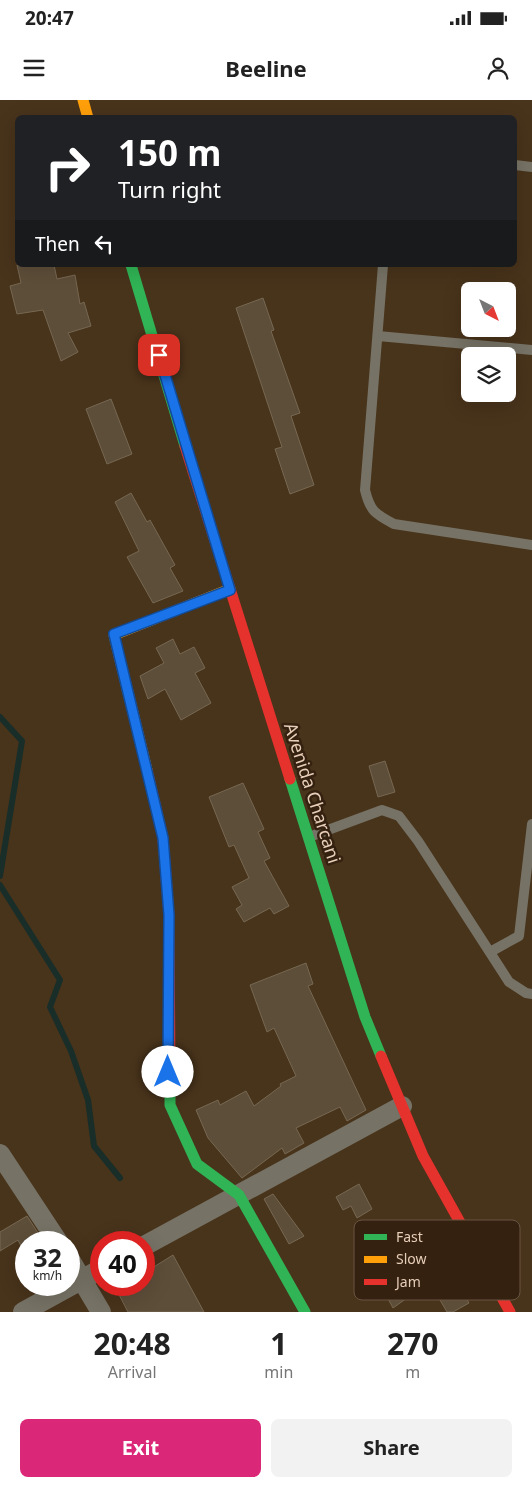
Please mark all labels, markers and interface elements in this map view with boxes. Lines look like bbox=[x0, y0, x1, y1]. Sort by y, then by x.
text: 20:47 bbox=[25, 5, 74, 31]
text: Beeline bbox=[225, 53, 307, 83]
icon: menu bbox=[20, 54, 48, 82]
icon: person bbox=[484, 54, 512, 82]
text: 150 m bbox=[118, 129, 221, 176]
icon: right bbox=[35, 135, 100, 200]
text: Turn right bbox=[118, 174, 221, 204]
icon: left bbox=[90, 230, 118, 258]
text: Then bbox=[35, 231, 80, 257]
north arrow bbox=[461, 282, 516, 338]
map controls bbox=[461, 282, 516, 402]
pin bbox=[138, 334, 180, 376]
icon: arrive bbox=[145, 341, 173, 369]
button: layers bbox=[461, 347, 516, 402]
street label: Avenida Charcani bbox=[279, 719, 347, 866]
position arrow bbox=[141, 1045, 193, 1097]
legend bbox=[354, 1220, 520, 1300]
text: Fast bbox=[396, 1227, 423, 1246]
speed limit sign: 40 bbox=[90, 1231, 155, 1296]
text: 32 bbox=[33, 1240, 62, 1274]
text: Slow bbox=[396, 1249, 427, 1268]
text: km/h bbox=[33, 1267, 62, 1284]
text: Jam bbox=[394, 1272, 421, 1291]
text: 20:48 bbox=[94, 1323, 171, 1364]
text: 1 bbox=[270, 1323, 287, 1364]
text: 270 bbox=[387, 1323, 438, 1364]
text: Arrival bbox=[108, 1361, 157, 1383]
text: min bbox=[264, 1361, 293, 1383]
text: m bbox=[405, 1361, 420, 1383]
button: Exit bbox=[20, 1419, 261, 1477]
button: Share bbox=[271, 1419, 512, 1477]

